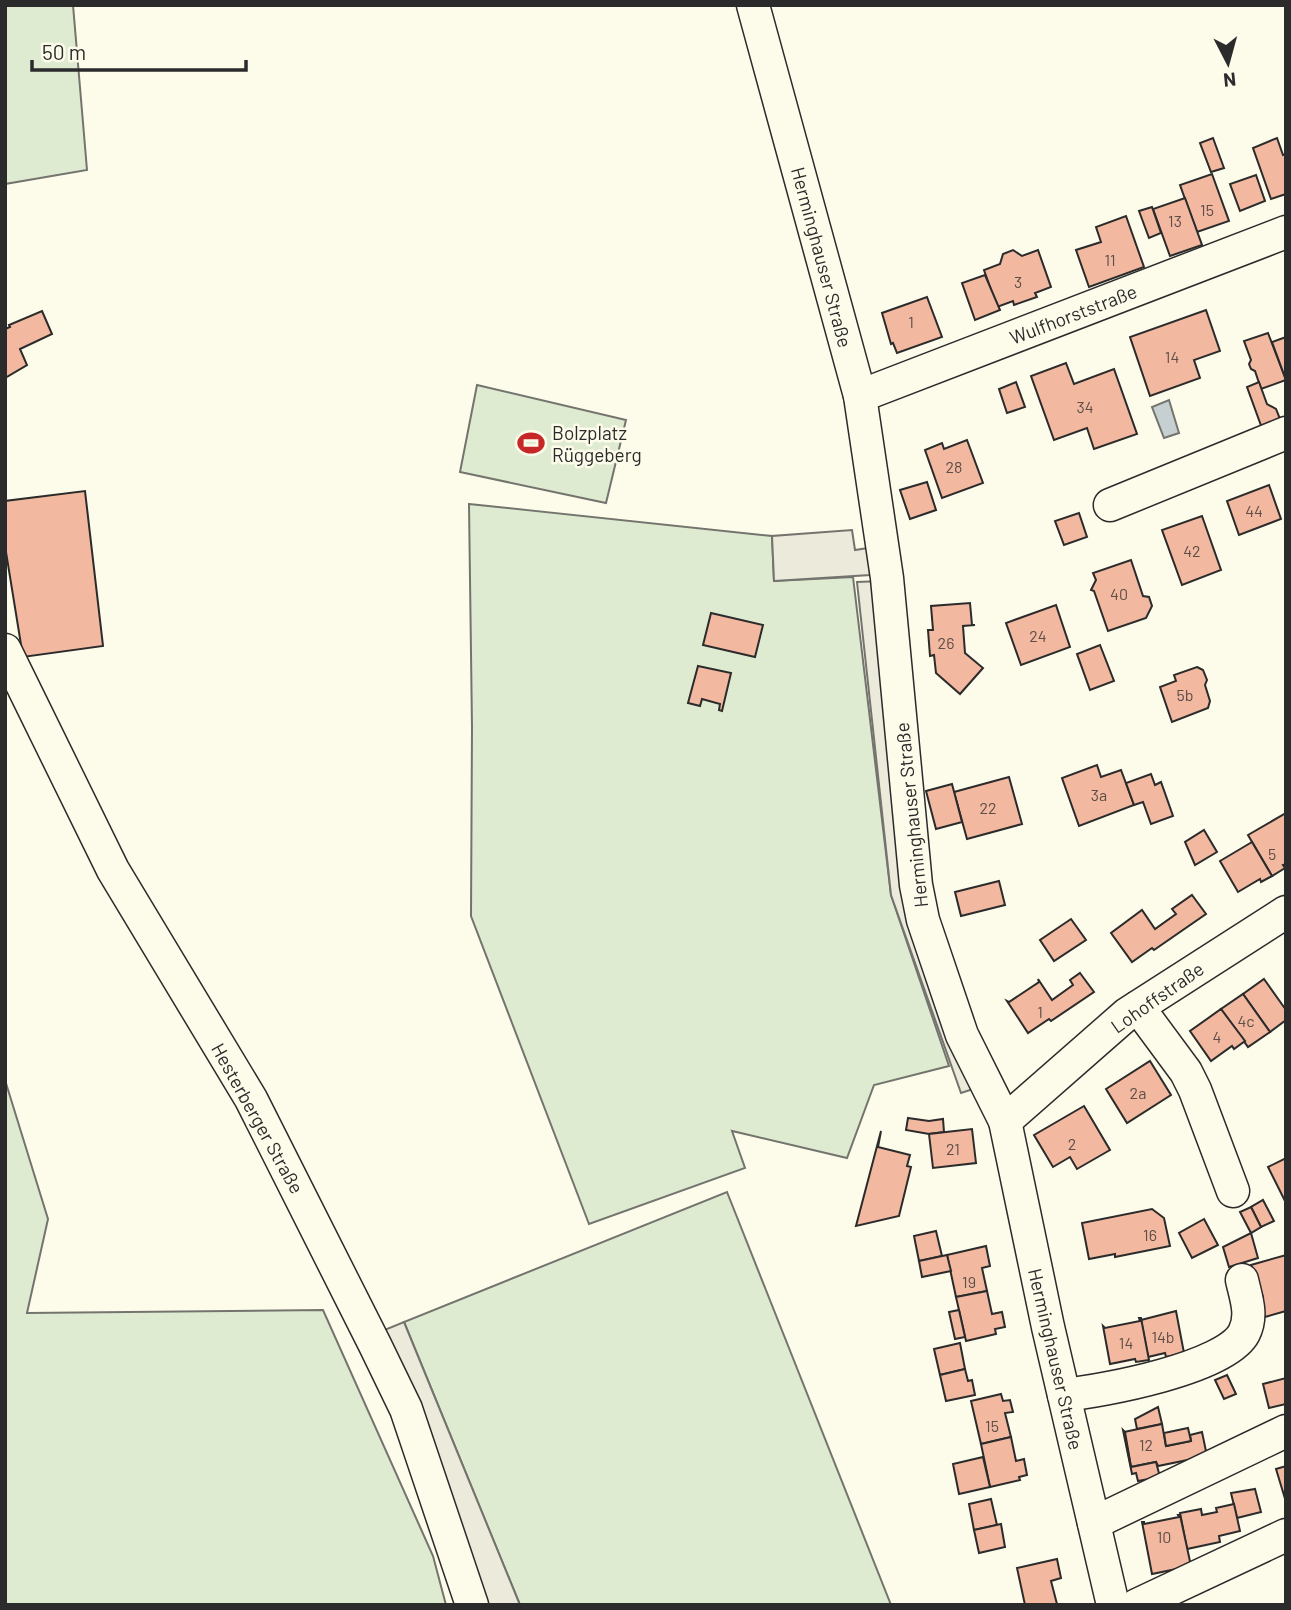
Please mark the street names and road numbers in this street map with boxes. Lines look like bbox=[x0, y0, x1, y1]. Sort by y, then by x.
street label: Herminghauser Straße bbox=[787, 164, 857, 350]
street label: Wulfhorststraße bbox=[1006, 279, 1140, 349]
street label: Herminghauser Straße bbox=[890, 721, 932, 909]
street label: Lohoffstraße bbox=[1106, 957, 1208, 1037]
street label: Hesterberger Straße bbox=[207, 1039, 309, 1197]
street label: Herminghauser Straße bbox=[1024, 1266, 1088, 1452]

